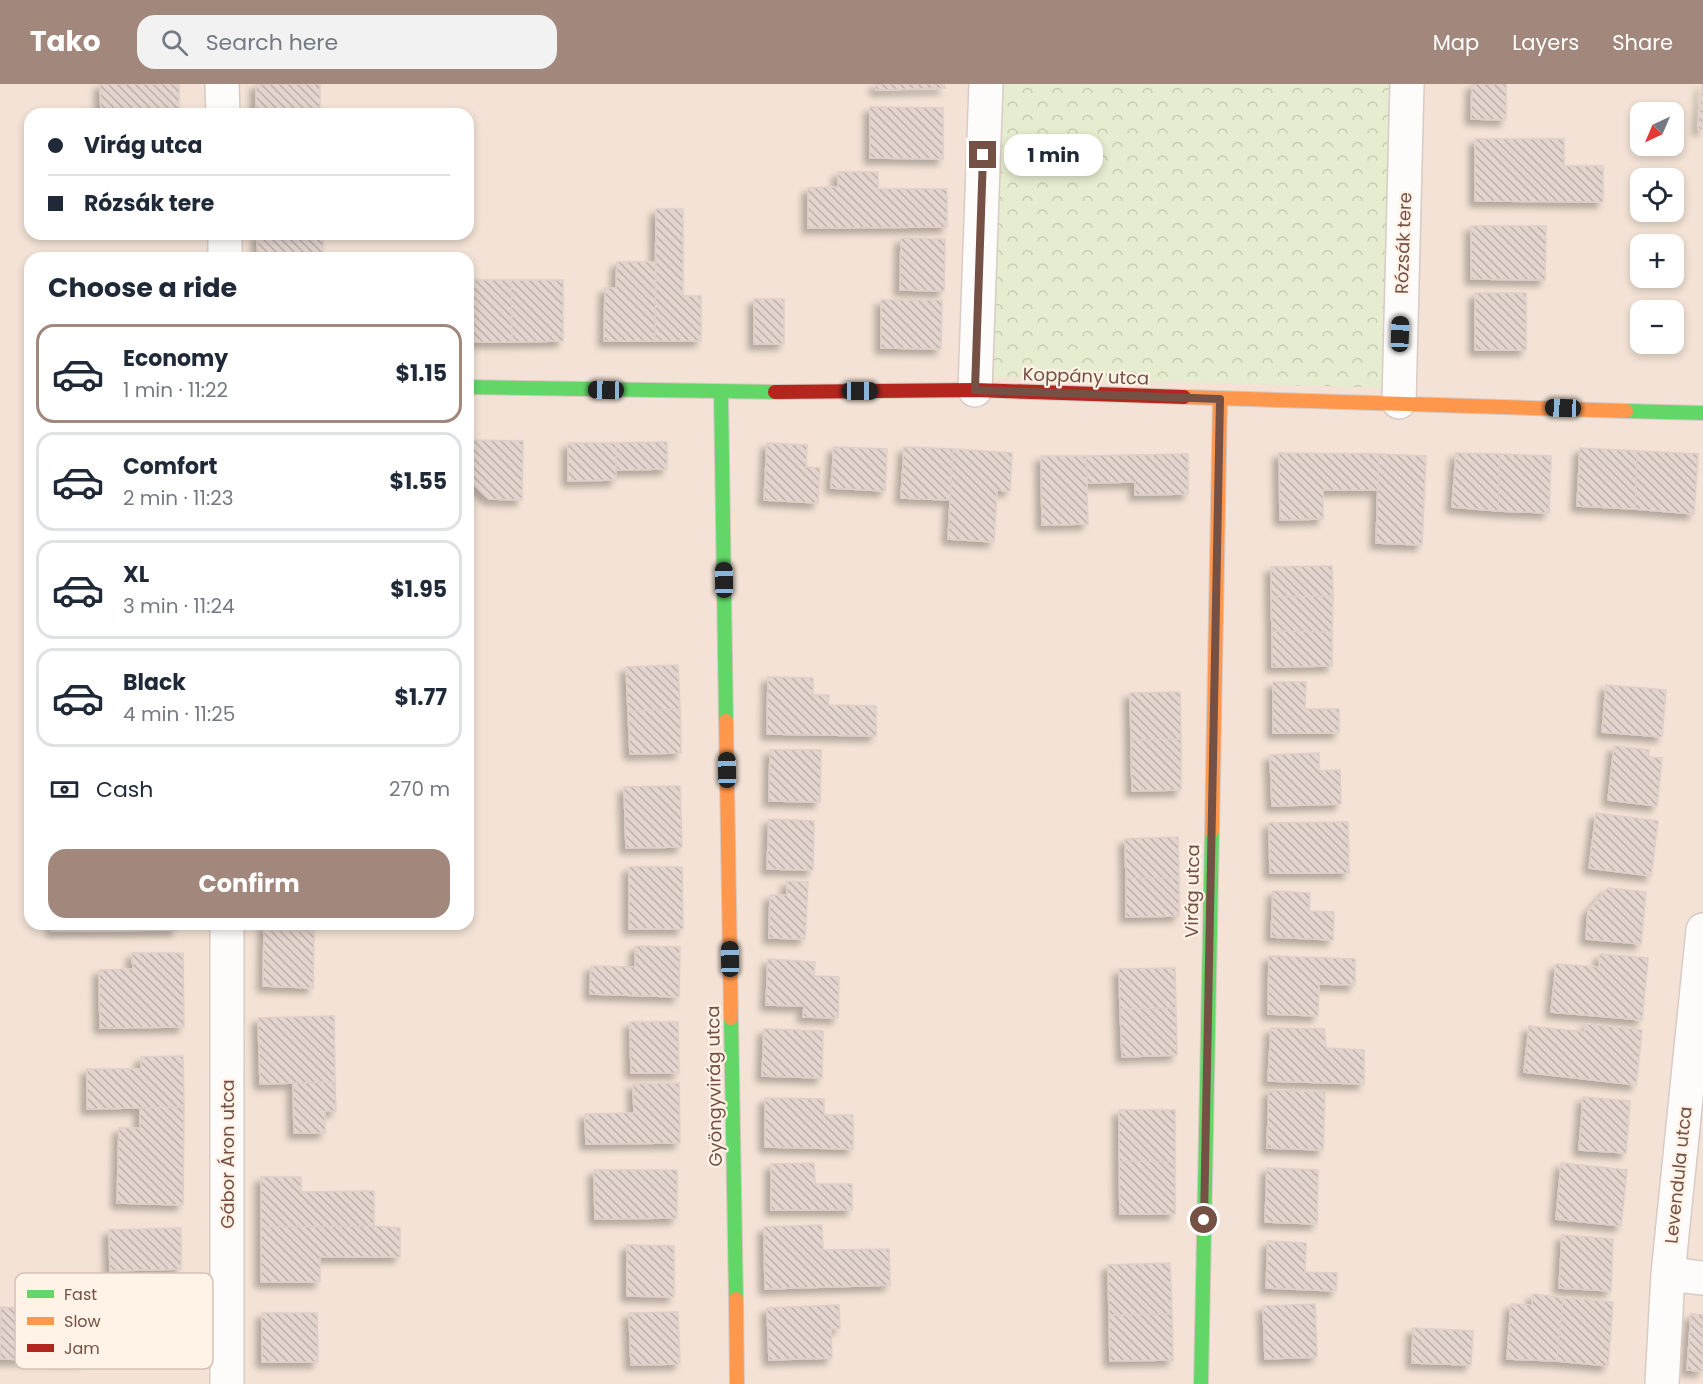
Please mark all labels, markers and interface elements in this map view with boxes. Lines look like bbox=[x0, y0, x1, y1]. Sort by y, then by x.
search box bbox=[137, 15, 557, 69]
text: Tako bbox=[30, 22, 101, 61]
icon: search bbox=[158, 26, 191, 59]
text: Search here bbox=[206, 27, 338, 58]
text: Map bbox=[1433, 28, 1479, 57]
text: Layers bbox=[1512, 28, 1579, 57]
text: Share bbox=[1612, 28, 1673, 57]
north arrow bbox=[1630, 102, 1684, 156]
map controls bbox=[1630, 102, 1684, 354]
text: Virág utca bbox=[84, 130, 203, 161]
callout: 1 min bbox=[1004, 134, 1103, 176]
route end bbox=[969, 141, 996, 168]
text: 1 min bbox=[1027, 141, 1080, 169]
button: locate bbox=[1630, 168, 1684, 222]
text: Rózsák tere bbox=[84, 188, 214, 219]
street label: Rózsák tere bbox=[1389, 192, 1417, 294]
button: + bbox=[1630, 234, 1684, 288]
text: Choose a ride bbox=[48, 269, 237, 306]
button: − bbox=[1630, 300, 1684, 354]
car bbox=[1390, 316, 1410, 352]
text: Economy bbox=[123, 343, 228, 374]
icon: car bbox=[51, 347, 105, 401]
text: $1.15 bbox=[395, 358, 447, 389]
street label: Koppány utca bbox=[1022, 361, 1150, 391]
text: 1 min · 11:22 bbox=[123, 376, 228, 404]
car bbox=[588, 381, 624, 399]
car bbox=[842, 382, 878, 400]
car bbox=[1545, 398, 1581, 418]
text: Comfort bbox=[123, 451, 217, 482]
icon: car bbox=[51, 455, 105, 509]
text: $1.55 bbox=[389, 466, 447, 497]
text: 2 min · 11:23 bbox=[123, 484, 233, 512]
text: XL bbox=[123, 559, 149, 590]
car bbox=[715, 562, 733, 598]
icon: car bbox=[51, 563, 105, 617]
text: $1.95 bbox=[390, 574, 447, 605]
text: 3 min · 11:24 bbox=[123, 592, 235, 620]
text: Black bbox=[123, 667, 186, 698]
icon: car bbox=[51, 671, 105, 725]
text: $1.77 bbox=[395, 682, 447, 713]
text: 4 min · 11:25 bbox=[123, 700, 235, 728]
car bbox=[718, 752, 736, 788]
icon: cash bbox=[48, 773, 81, 806]
text: Cash bbox=[96, 774, 153, 805]
text: 270 m bbox=[389, 775, 450, 803]
street label: Virág utca bbox=[1179, 844, 1205, 938]
button: Confirm bbox=[48, 849, 450, 918]
car bbox=[721, 941, 739, 977]
street label: Gyöngyvirág utca bbox=[700, 1005, 728, 1167]
street label: Gábor Áron utca bbox=[215, 1079, 240, 1229]
street label: Levendula utca bbox=[1658, 1105, 1698, 1245]
route start bbox=[1190, 1206, 1217, 1233]
legend bbox=[15, 1273, 213, 1369]
text: Fast bbox=[64, 1283, 97, 1306]
text: Slow bbox=[64, 1310, 101, 1333]
text: Jam bbox=[64, 1337, 100, 1360]

